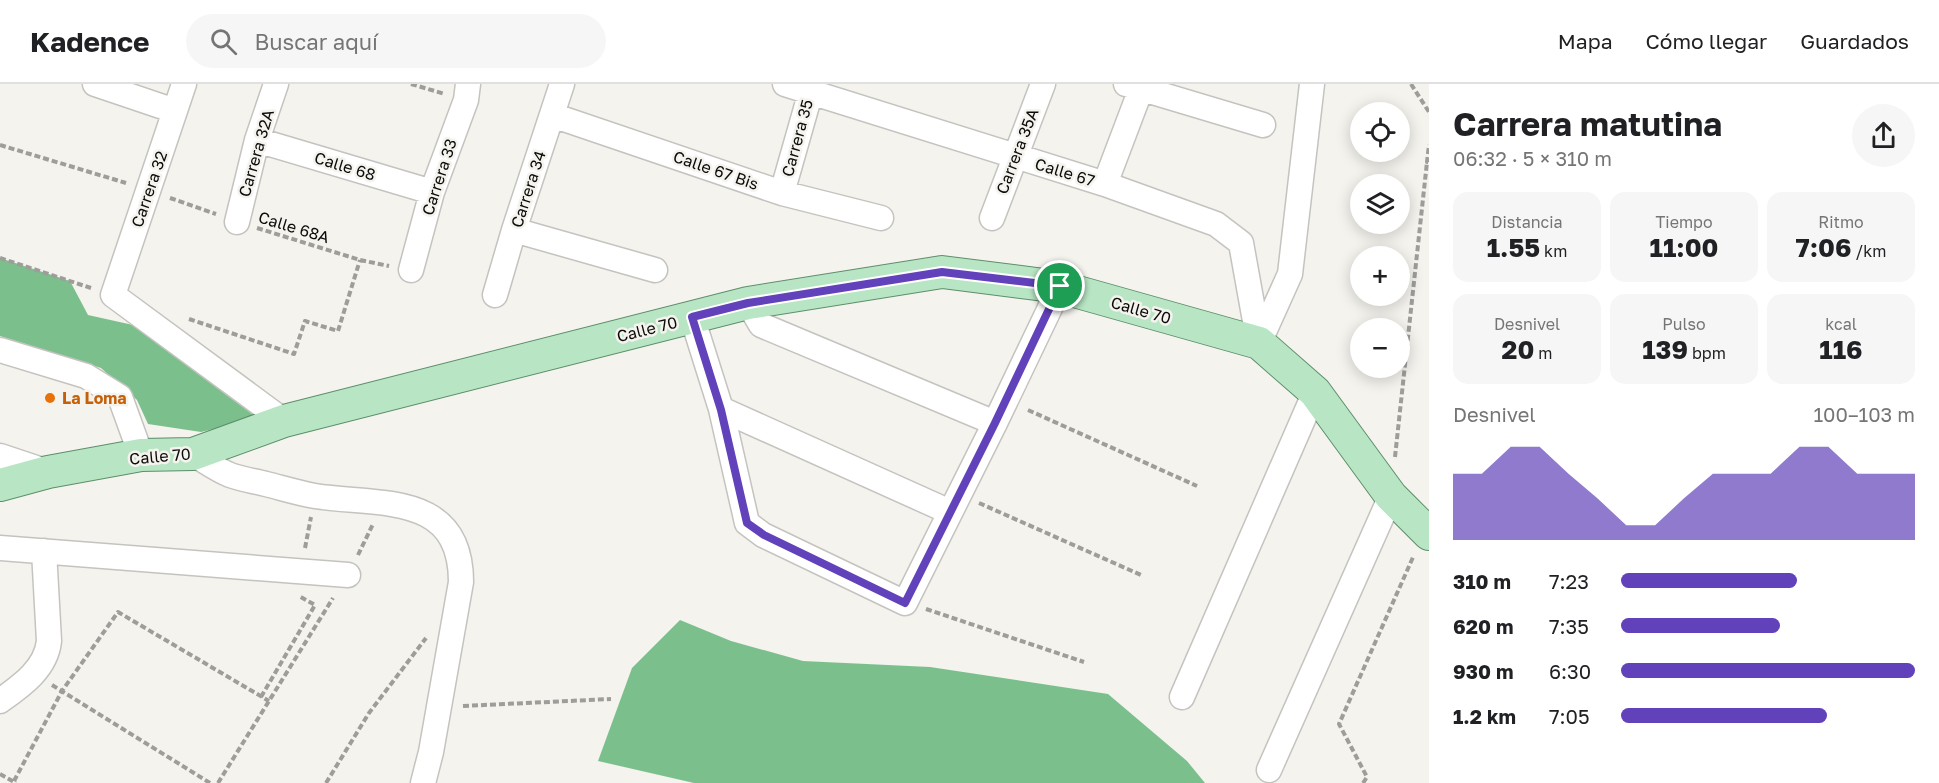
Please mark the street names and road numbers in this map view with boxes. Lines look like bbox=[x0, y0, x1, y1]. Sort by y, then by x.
street label: Carrera 35 bbox=[777, 97, 817, 179]
street label: Carrera 35A bbox=[992, 105, 1043, 197]
street label: Carrera 32A bbox=[234, 107, 278, 199]
street label: Carrera 33 bbox=[417, 136, 461, 218]
street label: Calle 67 Bis bbox=[671, 146, 761, 194]
street label: Calle 68 bbox=[312, 147, 378, 185]
street label: Carrera 32 bbox=[127, 148, 171, 230]
street label: Carrera 34 bbox=[506, 148, 550, 230]
street label: Calle 67 bbox=[1033, 153, 1097, 191]
street label: Calle 68A bbox=[256, 207, 332, 247]
street label: Calle 70 bbox=[1109, 292, 1173, 328]
street label: Calle 70 bbox=[615, 312, 679, 346]
street label: Calle 70 bbox=[128, 443, 192, 469]

